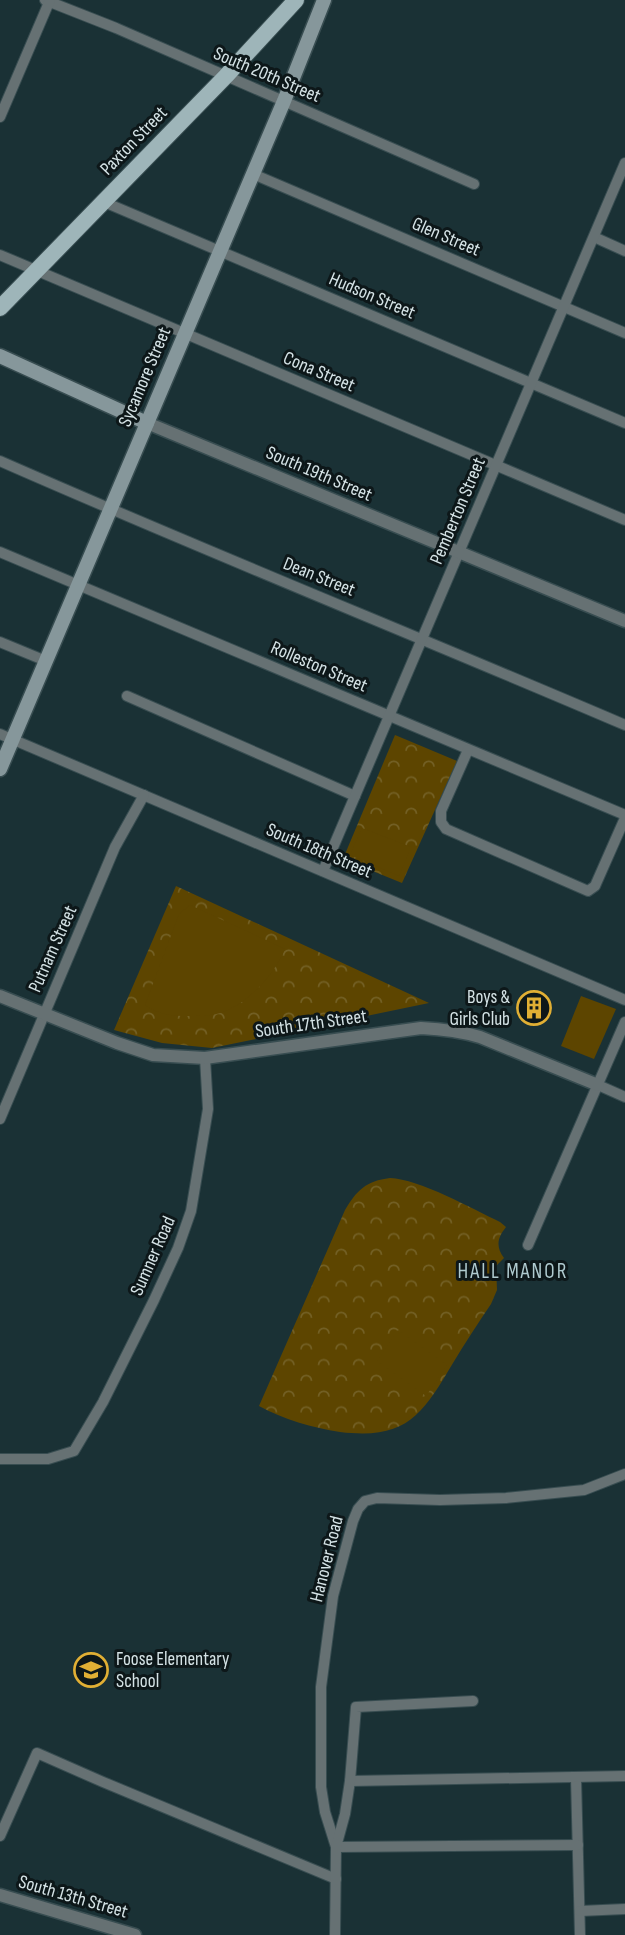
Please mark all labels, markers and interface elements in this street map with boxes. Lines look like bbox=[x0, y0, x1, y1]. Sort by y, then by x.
street label: South 20th Street bbox=[210, 42, 324, 108]
street label: Paxton Street bbox=[96, 102, 173, 180]
street label: Glen Street bbox=[408, 212, 484, 262]
street label: Hudson Street bbox=[325, 268, 419, 325]
street label: Sycamore Street bbox=[114, 324, 176, 430]
street label: Cona Street bbox=[280, 347, 358, 397]
street label: South 19th Street bbox=[262, 441, 376, 507]
street label: Pemberton Street bbox=[425, 454, 491, 568]
street label: Dean Street bbox=[280, 552, 359, 602]
street label: Rolleston Street bbox=[267, 636, 371, 698]
street label: South 18th Street bbox=[263, 818, 376, 884]
street label: Putnam Street bbox=[24, 902, 82, 996]
place label: Boys & Girls Club bbox=[450, 986, 510, 1031]
building icon: Boys & Girls Club bbox=[515, 989, 553, 1027]
street label: South 17th Street bbox=[254, 1005, 368, 1043]
street label: Sumner Road bbox=[125, 1213, 181, 1299]
district label: HALL MANOR bbox=[458, 1259, 568, 1284]
street label: Hanover Road bbox=[305, 1514, 349, 1604]
place label: Foose Elementary School bbox=[116, 1648, 230, 1693]
school or university icon: Foose Elementary School bbox=[72, 1651, 110, 1689]
street label: South 13th Street bbox=[16, 1870, 130, 1924]

